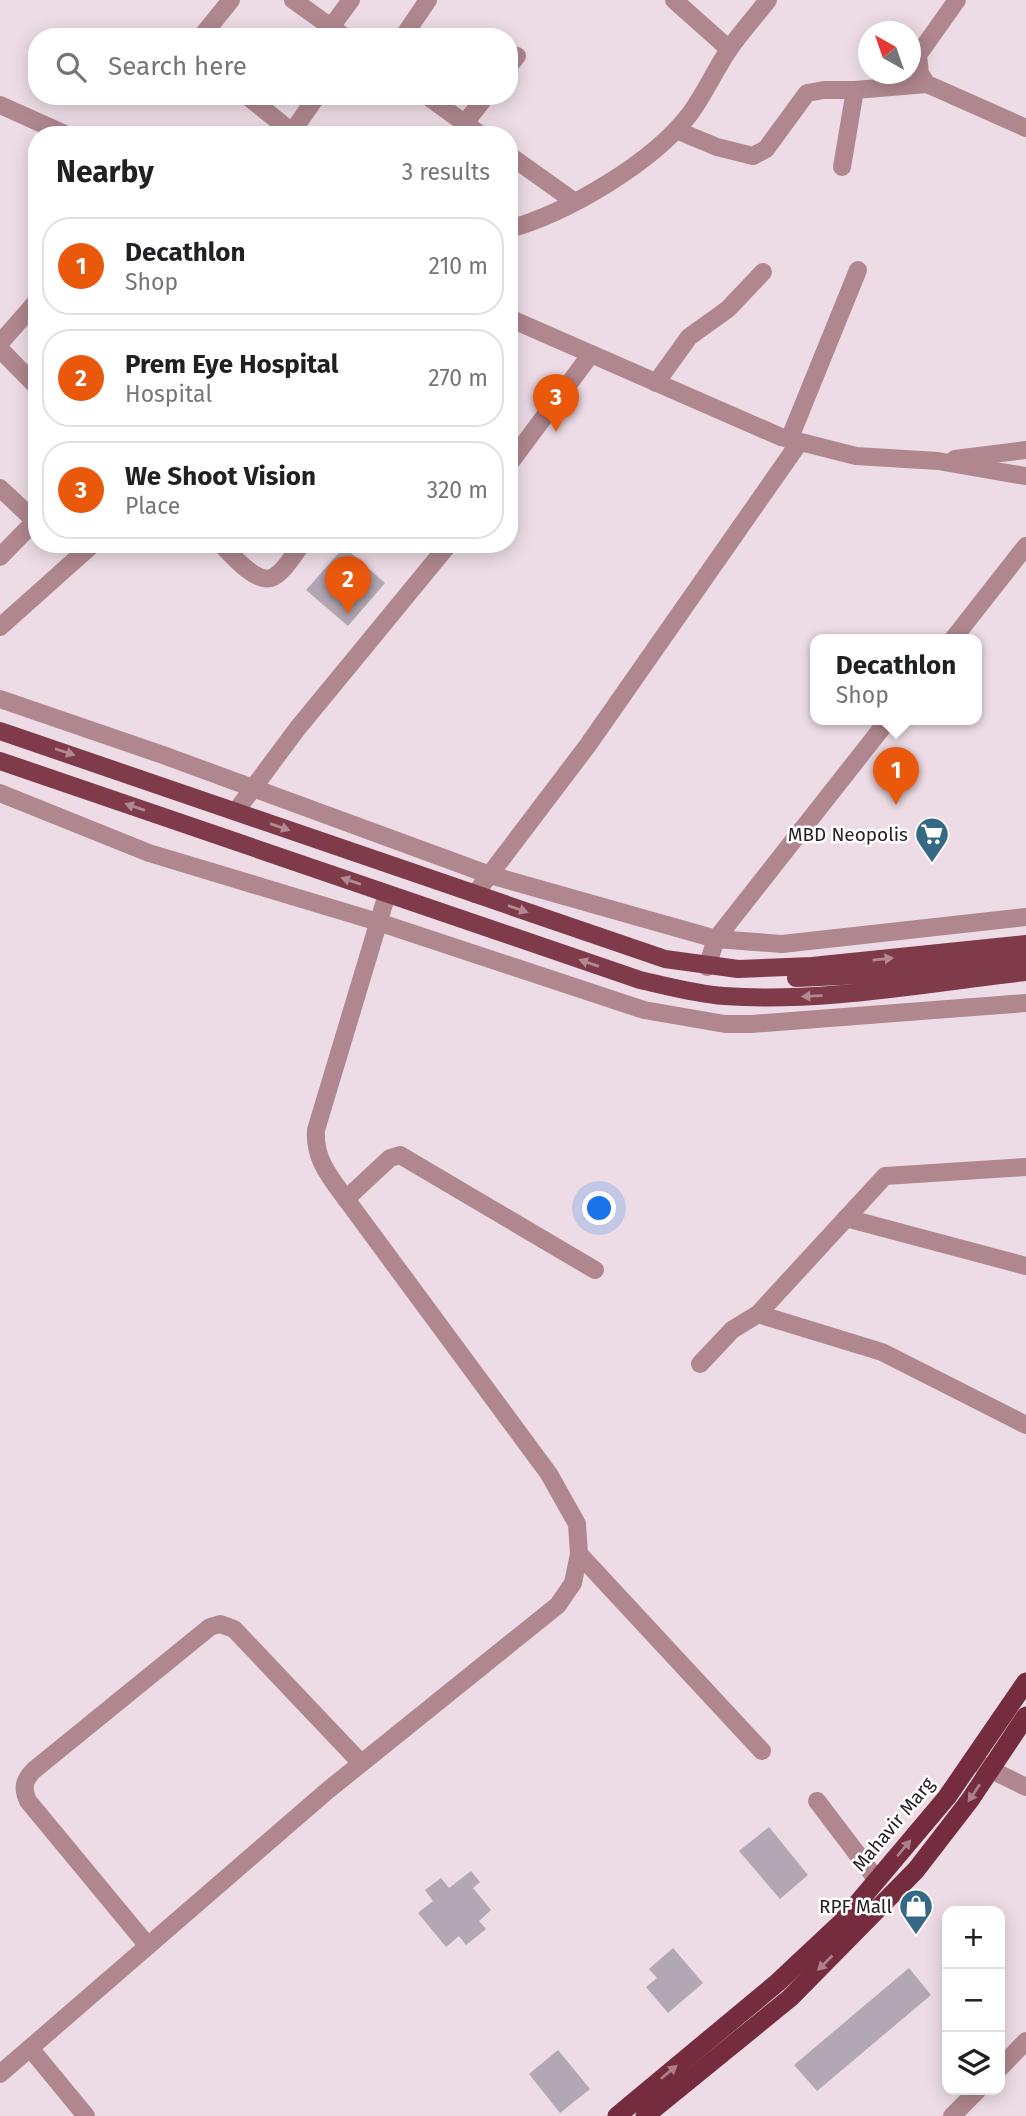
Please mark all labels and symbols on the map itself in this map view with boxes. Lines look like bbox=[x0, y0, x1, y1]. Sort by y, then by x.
north arrow bbox=[858, 21, 921, 84]
pin: 3 bbox=[533, 374, 579, 432]
pin: 2 bbox=[325, 556, 371, 614]
one-way arrow bbox=[55, 747, 76, 758]
pin: 1 bbox=[873, 747, 919, 805]
one-way arrow bbox=[125, 801, 146, 812]
supermarket icon: MBD Neopolis bbox=[913, 815, 951, 864]
one-way arrow bbox=[269, 822, 290, 833]
place label: MBD Neopolis bbox=[788, 823, 908, 846]
one-way arrow bbox=[340, 875, 361, 886]
one-way arrow bbox=[507, 904, 528, 915]
one-way arrow bbox=[872, 953, 894, 964]
one-way arrow bbox=[578, 957, 599, 968]
one-way arrow bbox=[801, 990, 823, 1001]
your location bbox=[582, 1191, 616, 1225]
street label: Mahavir Marg bbox=[847, 1773, 939, 1876]
one-way arrow bbox=[968, 1783, 981, 1803]
one-way arrow bbox=[896, 1839, 911, 1856]
shop icon: RPF Mall bbox=[897, 1887, 935, 1936]
place label: RPF Mall bbox=[819, 1895, 892, 1918]
one-way arrow bbox=[816, 1955, 833, 1972]
one-way arrow bbox=[660, 2065, 678, 2080]

